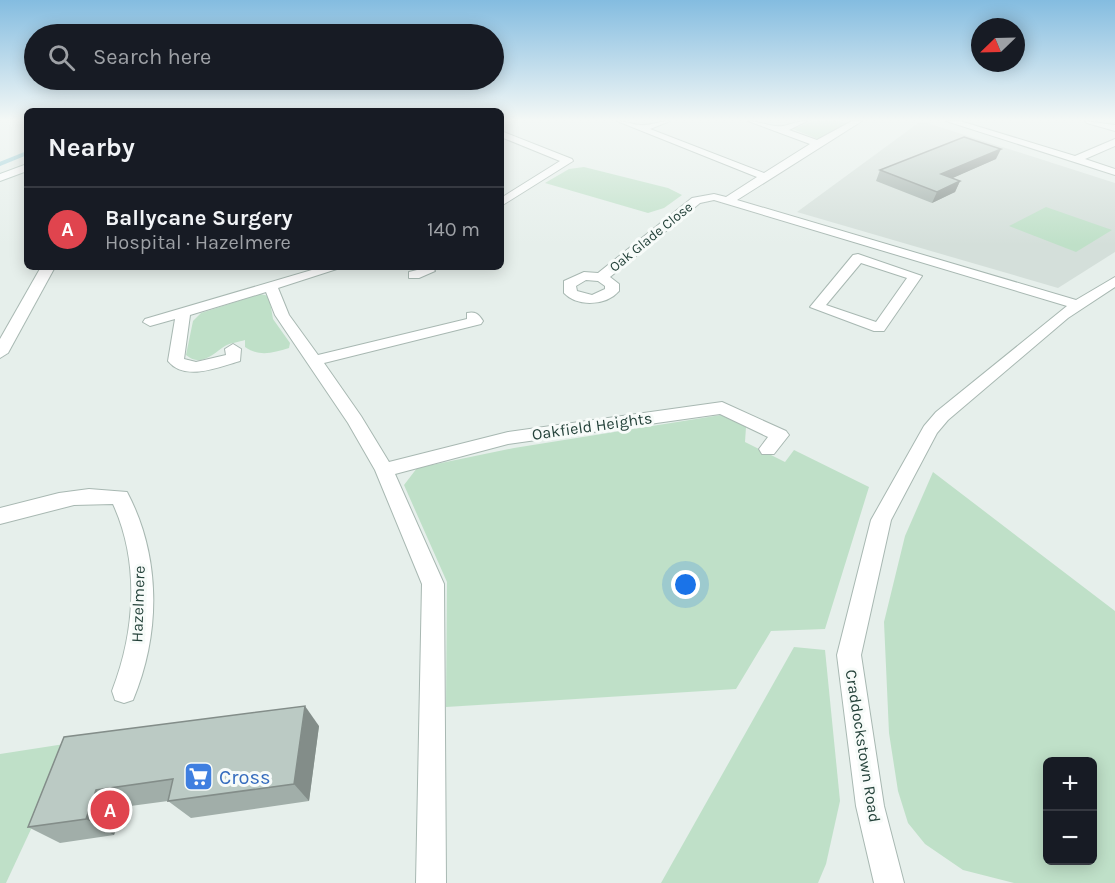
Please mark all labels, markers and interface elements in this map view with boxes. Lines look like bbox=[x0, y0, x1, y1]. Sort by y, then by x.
north arrow bbox=[971, 18, 1025, 72]
search box bbox=[24, 24, 504, 90]
icon: search bbox=[45, 41, 78, 74]
text: Search here bbox=[93, 44, 211, 70]
text: Nearby bbox=[48, 132, 135, 163]
street label: Oak Glade Close bbox=[606, 198, 696, 276]
text: Ballycane Surgery bbox=[105, 205, 293, 231]
text: A bbox=[61, 218, 74, 241]
text: 140 m bbox=[427, 218, 480, 241]
text: Hospital · Hazelmere bbox=[105, 231, 291, 254]
street label: Oakfield Heights bbox=[531, 408, 653, 444]
street label: Hazelmere bbox=[127, 565, 149, 643]
your location bbox=[671, 570, 700, 599]
street label: Craddockstown Road bbox=[842, 668, 884, 824]
map controls bbox=[1043, 757, 1097, 865]
button: + bbox=[1043, 757, 1097, 811]
supermarket icon: Cross bbox=[182, 761, 214, 793]
place label: Cross bbox=[219, 766, 270, 789]
pin: A bbox=[90, 788, 130, 832]
button: − bbox=[1043, 811, 1097, 865]

